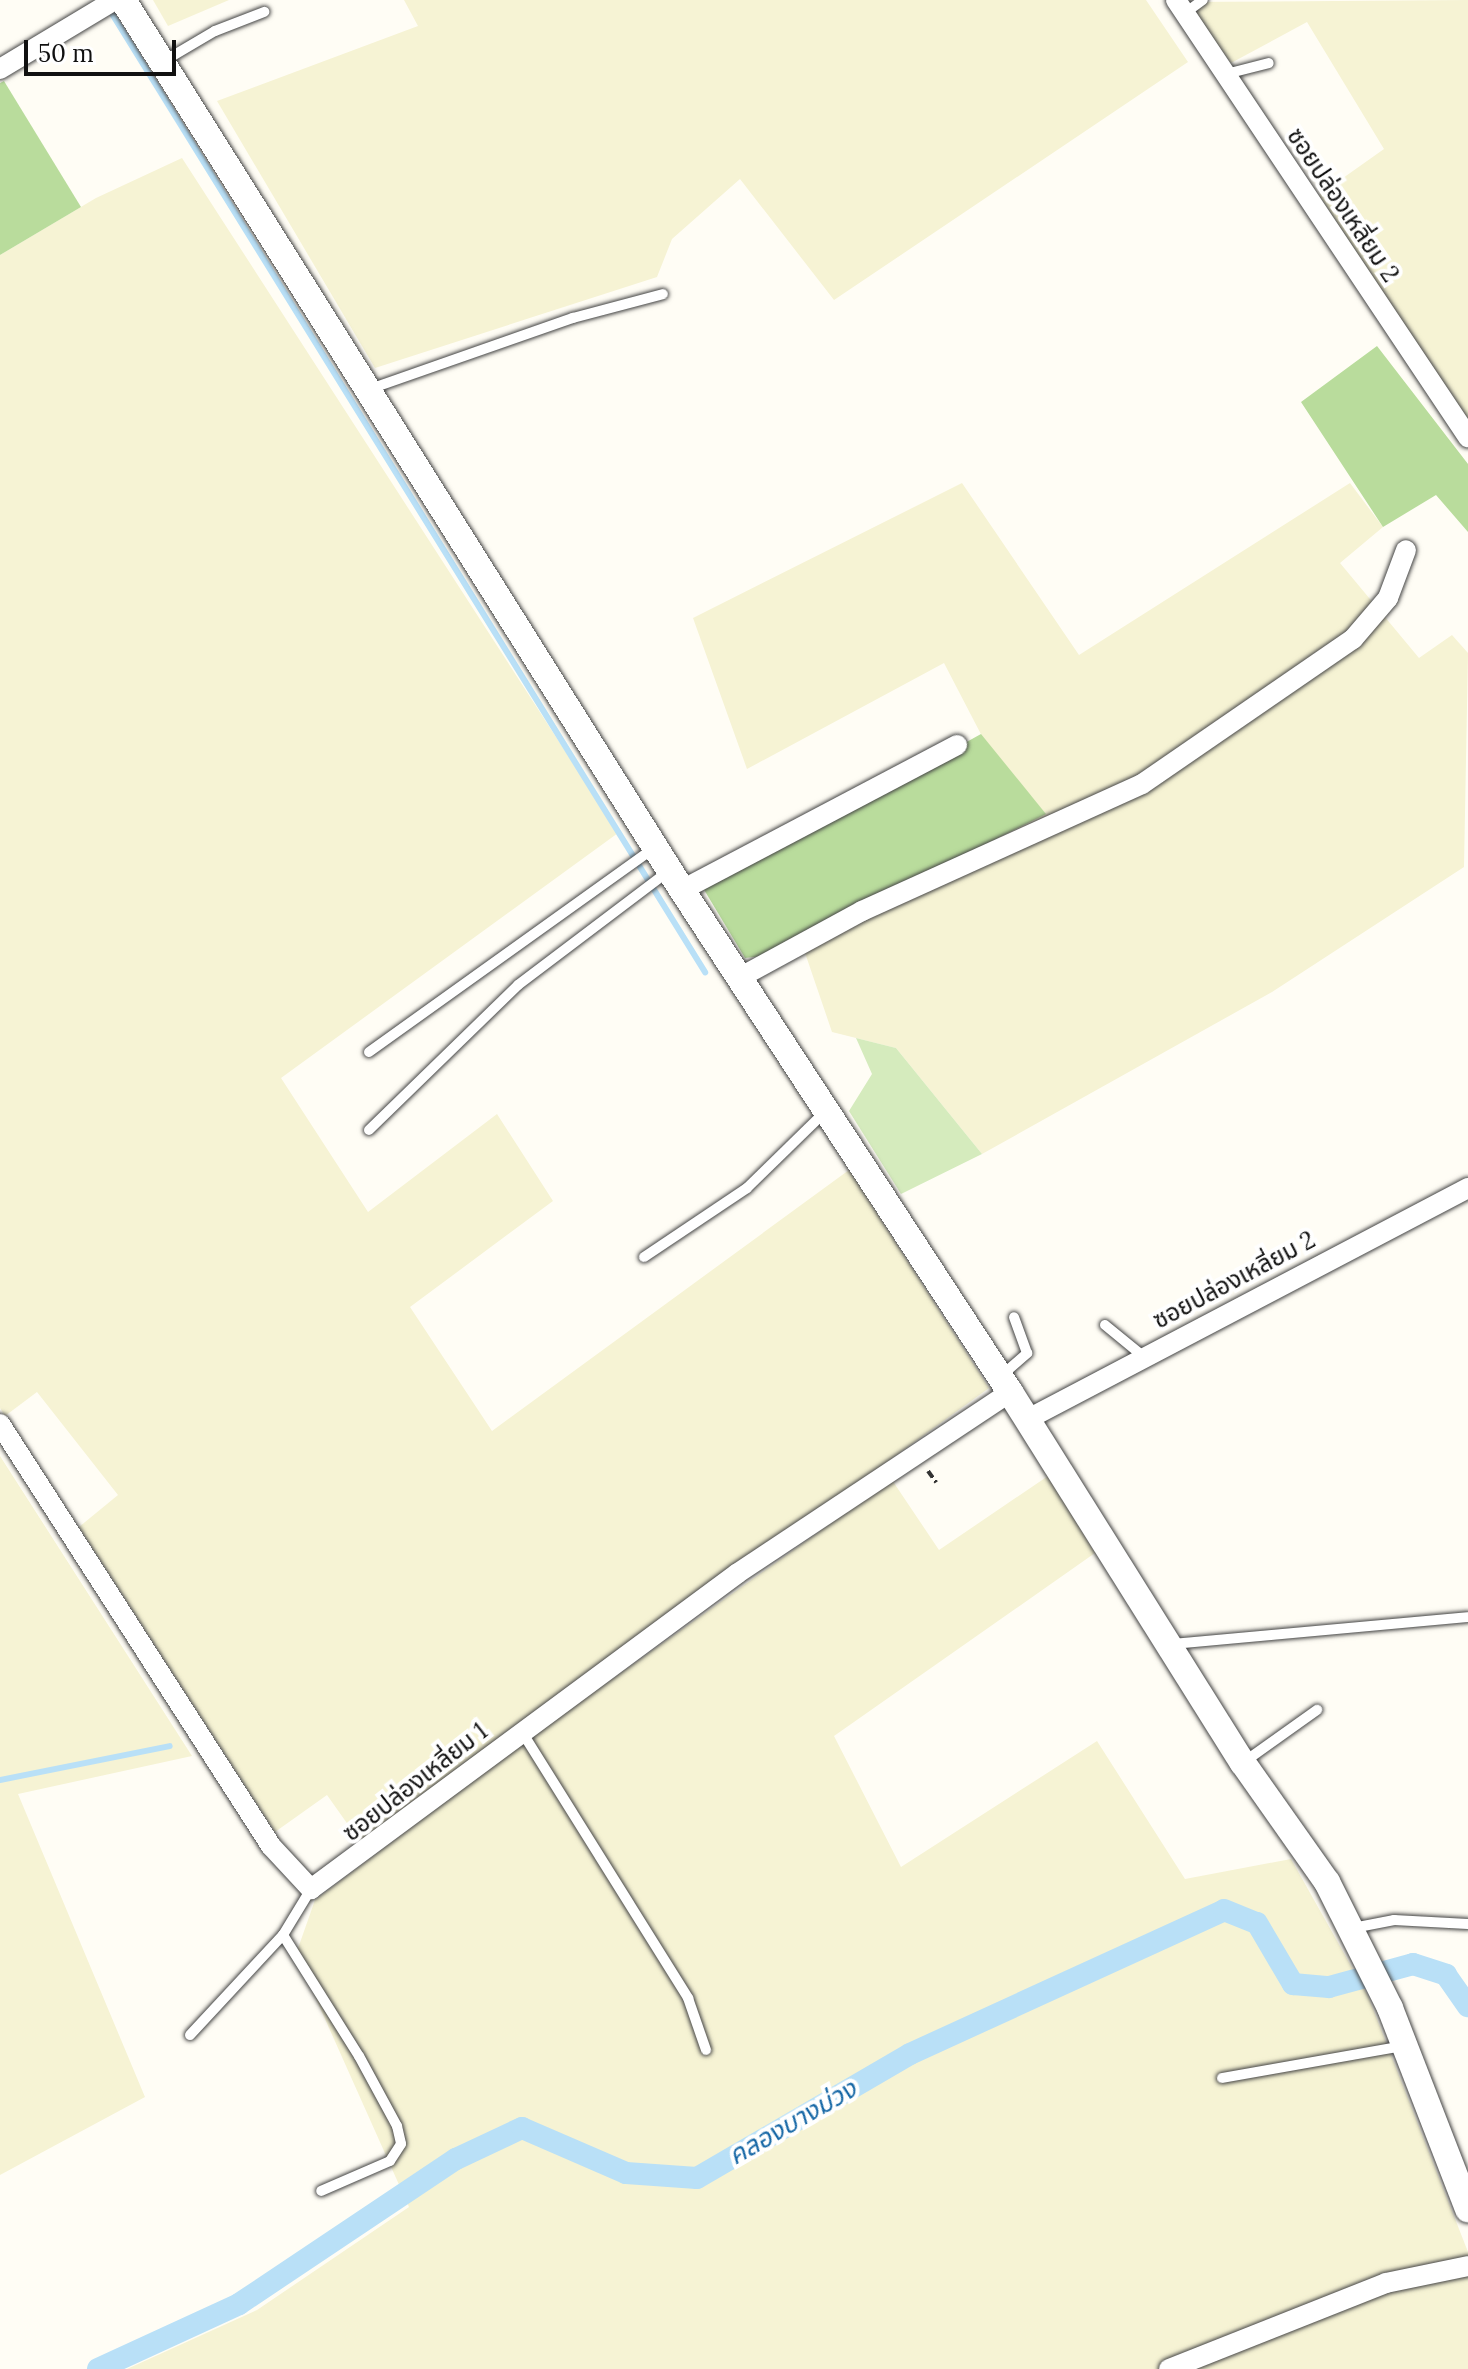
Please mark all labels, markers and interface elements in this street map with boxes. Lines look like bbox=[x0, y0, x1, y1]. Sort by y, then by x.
scale bar bbox=[28, 24, 180, 74]
text: 50 m bbox=[38, 38, 94, 69]
street label: ซอยปล่องเหลี่ยม 2 bbox=[1281, 123, 1405, 287]
street label: ซอยปล่องเหลี่ยม 2 bbox=[1148, 1225, 1320, 1335]
street label: ซอยปล่องเหลี่ยม 1 bbox=[337, 1717, 493, 1847]
water label: คลองบางม่วง bbox=[722, 2073, 862, 2171]

